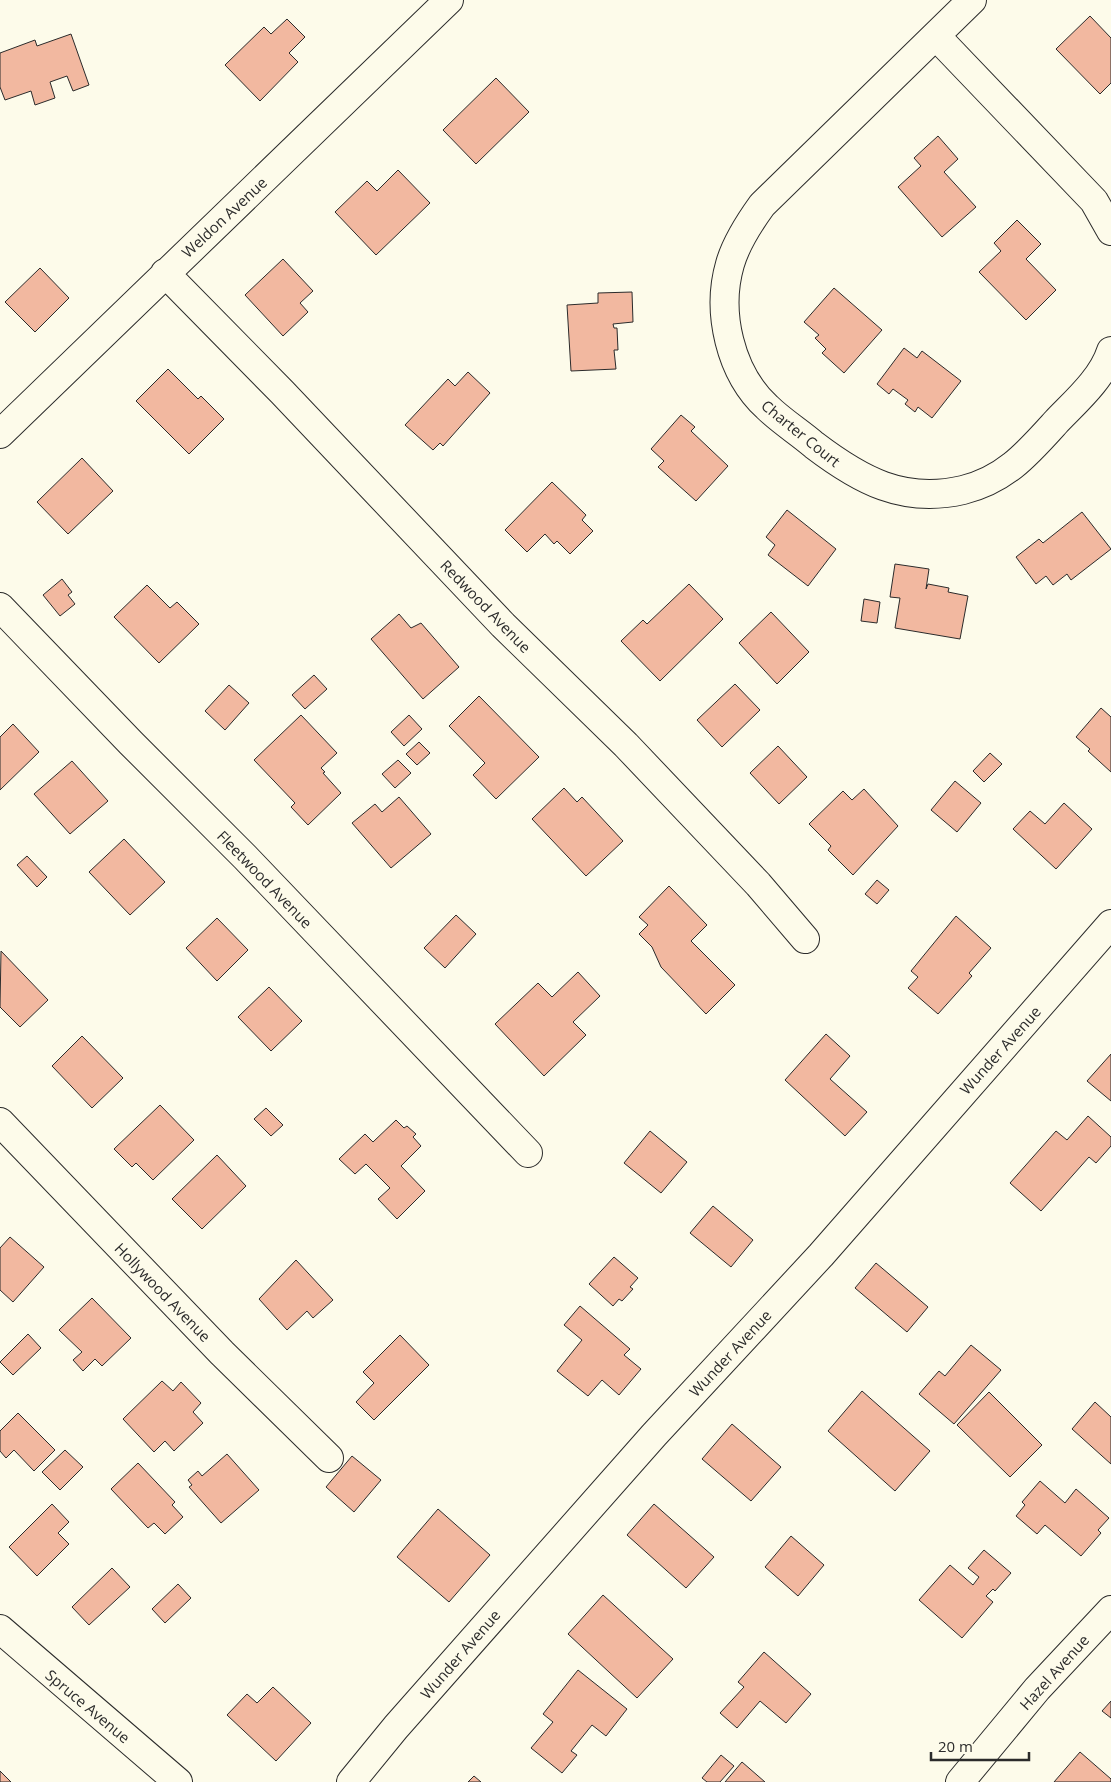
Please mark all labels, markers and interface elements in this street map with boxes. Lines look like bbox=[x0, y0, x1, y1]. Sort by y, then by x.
street label: Weldon Avenue bbox=[177, 172, 271, 262]
street label: Charter Court bbox=[757, 395, 845, 471]
street label: Redwood Avenue bbox=[436, 555, 536, 657]
street label: Fleetwood Avenue bbox=[213, 826, 317, 932]
street label: Wunder Avenue bbox=[955, 1002, 1045, 1098]
street label: Hollywood Avenue bbox=[111, 1238, 215, 1346]
street label: Wunder Avenue bbox=[684, 1305, 776, 1401]
street label: Wunder Avenue bbox=[416, 1605, 504, 1703]
street label: Hazel Avenue bbox=[1015, 1630, 1093, 1714]
street label: Spruce Avenue bbox=[42, 1665, 134, 1747]
scale bar bbox=[931, 1730, 1028, 1762]
text: 20 m bbox=[938, 1736, 973, 1756]

